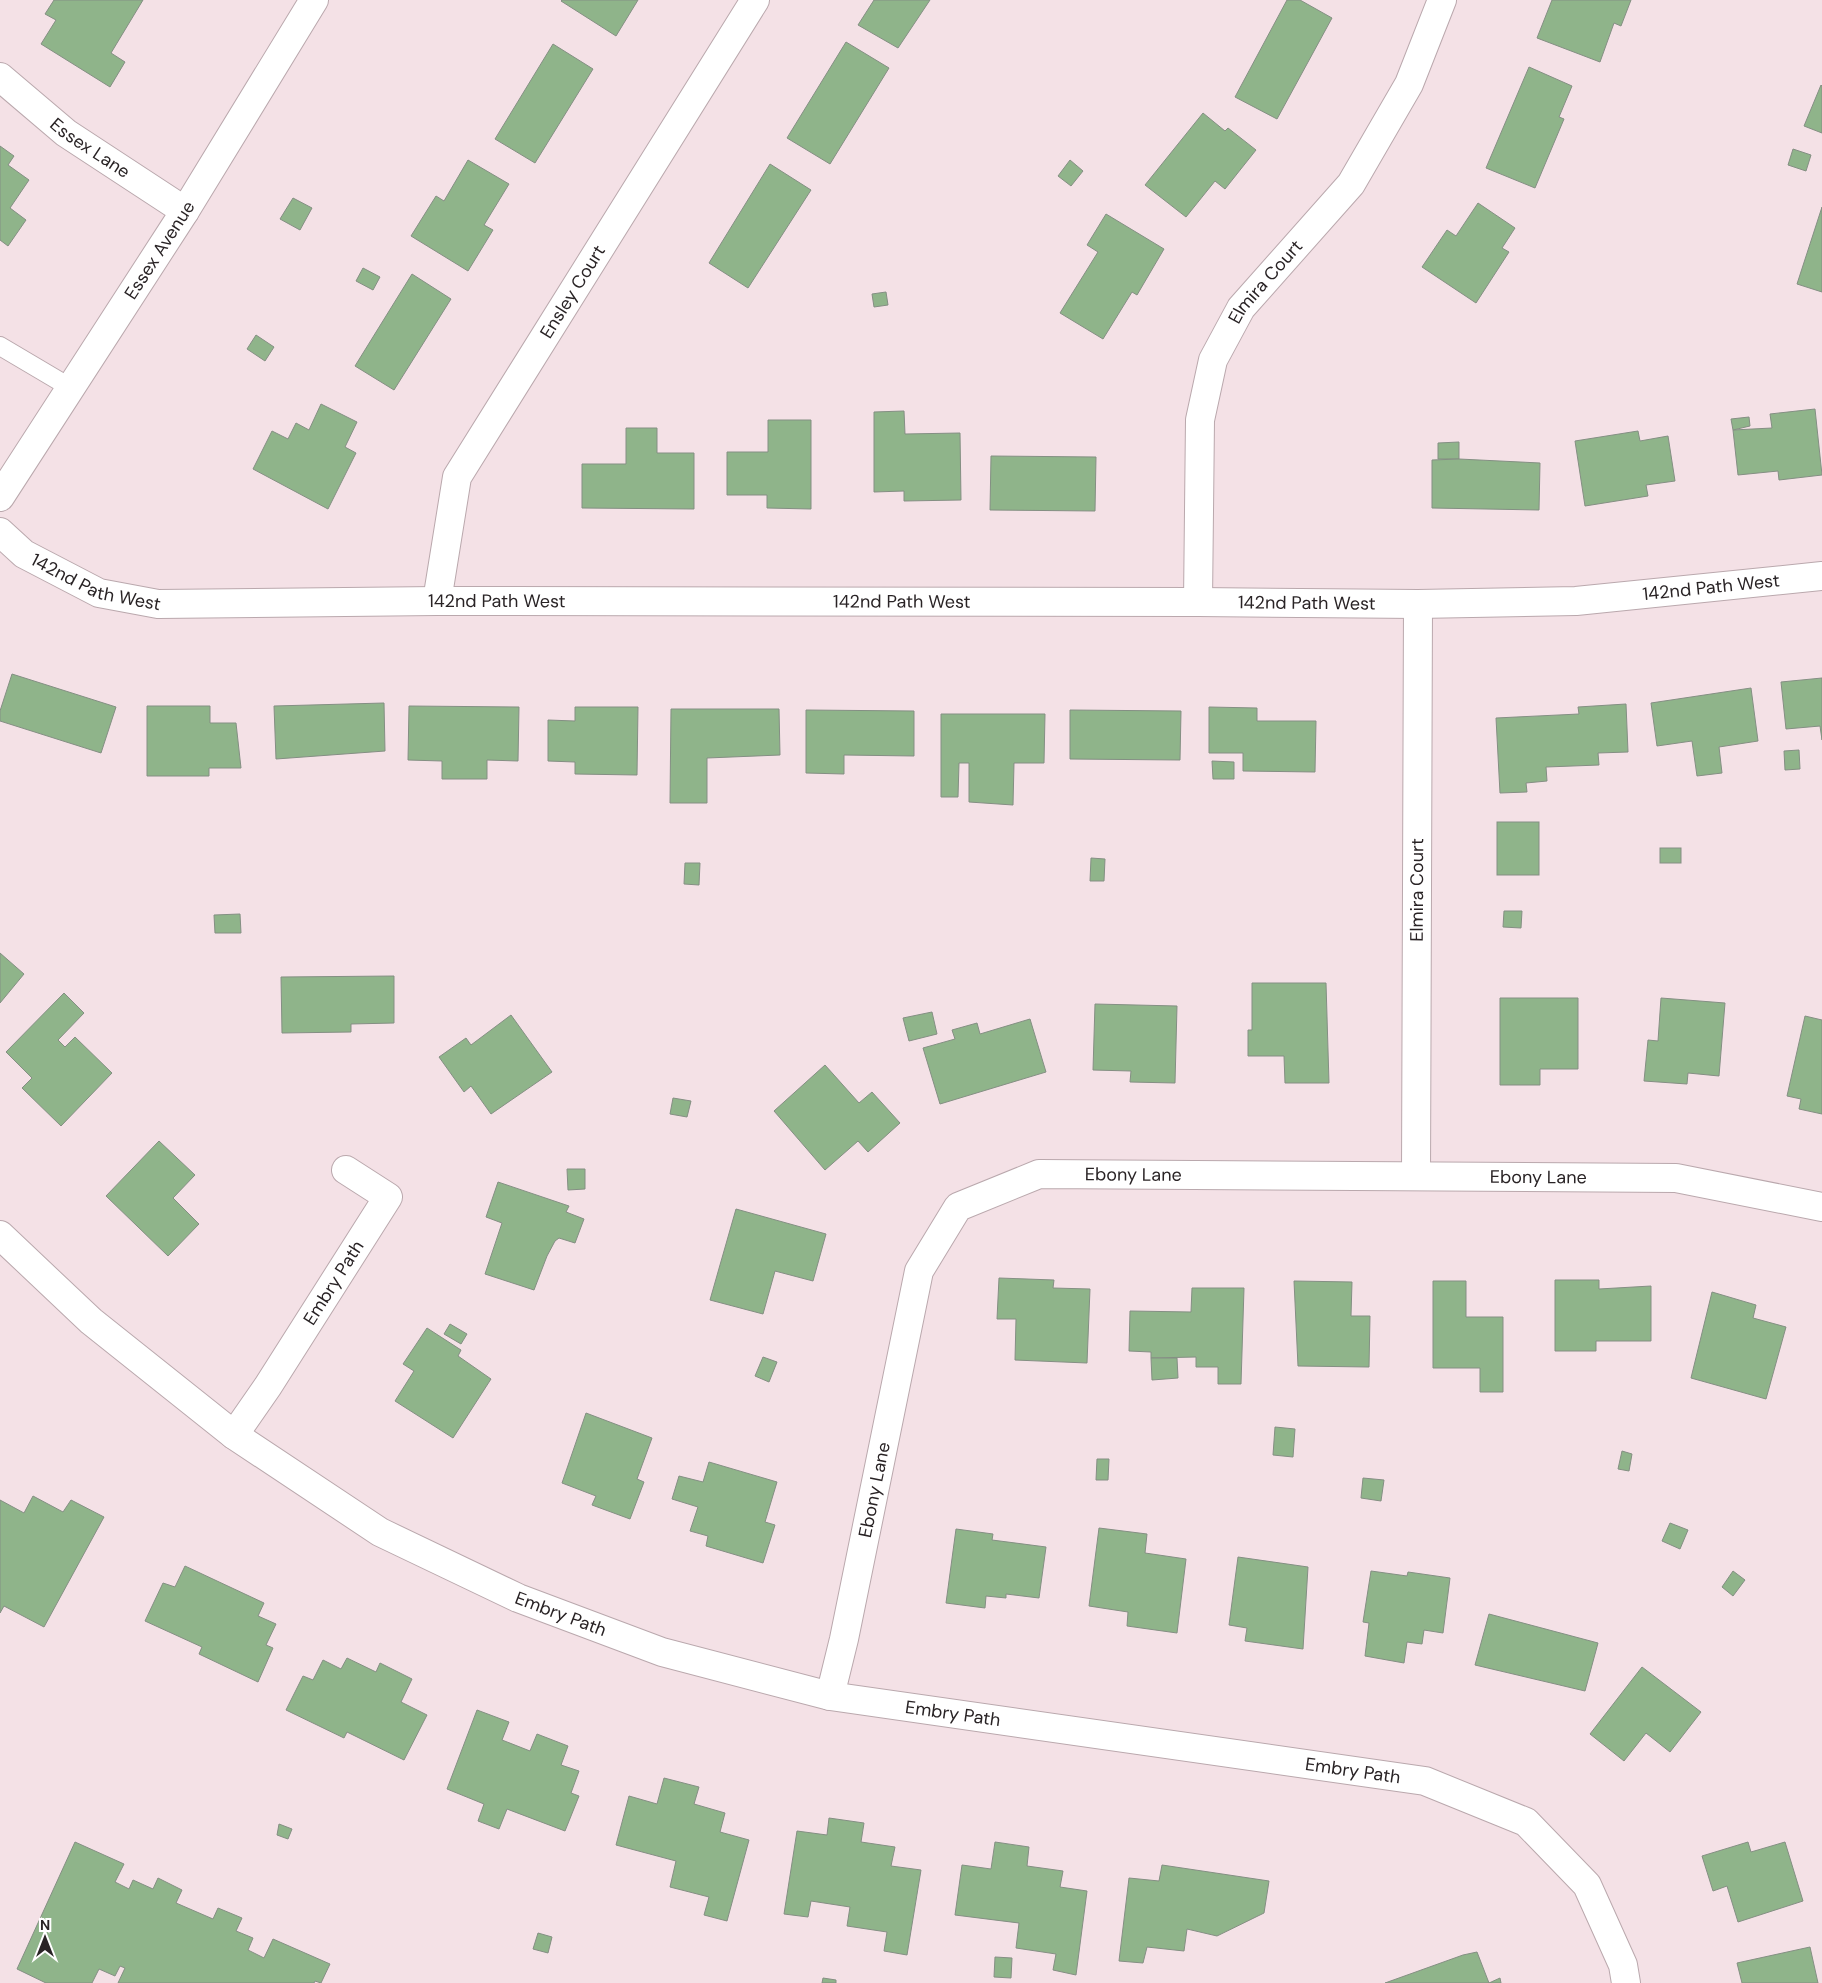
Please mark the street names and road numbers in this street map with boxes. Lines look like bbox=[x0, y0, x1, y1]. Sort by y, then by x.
street label: Essex Lane bbox=[45, 113, 135, 184]
street label: Essex Avenue bbox=[119, 196, 200, 304]
street label: Elmira Court bbox=[1223, 235, 1308, 328]
street label: Ensley Court bbox=[534, 241, 611, 343]
street label: 142nd Path West bbox=[27, 548, 163, 616]
street label: 142nd Path West bbox=[1641, 568, 1781, 606]
street label: 142nd Path West bbox=[428, 589, 566, 613]
street label: 142nd Path West bbox=[833, 590, 971, 614]
street label: 142nd Path West bbox=[1238, 590, 1376, 616]
street label: Elmira Court bbox=[1405, 838, 1429, 942]
street label: Ebony Lane bbox=[1085, 1162, 1182, 1187]
street label: Ebony Lane bbox=[1490, 1165, 1587, 1189]
street label: Embry Path bbox=[298, 1236, 369, 1330]
street label: Ebony Lane bbox=[853, 1440, 896, 1540]
street label: Embry Path bbox=[512, 1586, 610, 1642]
street label: Embry Path bbox=[904, 1695, 1002, 1732]
street label: Embry Path bbox=[1304, 1752, 1402, 1789]

